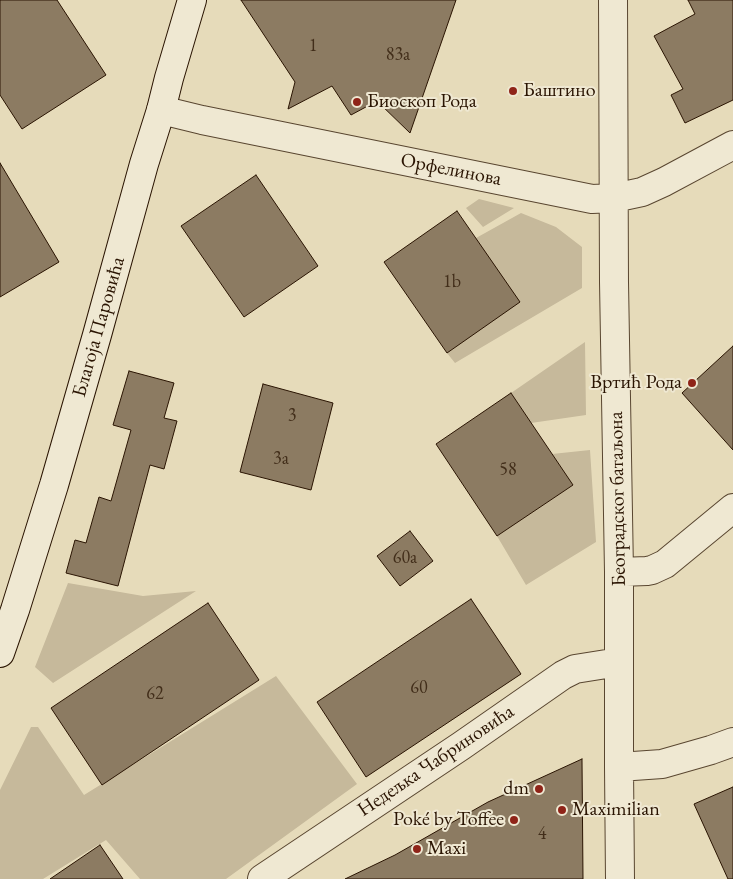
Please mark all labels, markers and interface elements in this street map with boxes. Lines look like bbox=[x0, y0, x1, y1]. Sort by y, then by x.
house number: 1 bbox=[309, 35, 317, 57]
house number: 83a bbox=[386, 44, 410, 66]
place label: Баштино bbox=[523, 79, 596, 103]
marker: Баштино bbox=[507, 85, 519, 97]
place label: Биоскоп Рода bbox=[367, 90, 477, 114]
marker: Биоскоп Рода bbox=[351, 96, 363, 108]
street label: Орфелинова bbox=[399, 148, 503, 192]
street label: Благоја Паровића bbox=[67, 254, 131, 400]
house number: 1b bbox=[443, 271, 461, 293]
place label: Вртић Рода bbox=[590, 371, 682, 395]
marker: Вртић Рода bbox=[686, 377, 698, 389]
house number: 3 bbox=[288, 405, 296, 427]
street label: Београдског батаљона bbox=[604, 411, 632, 587]
house number: 3a bbox=[273, 448, 289, 470]
house number: 58 bbox=[499, 459, 517, 481]
house number: 60a bbox=[393, 547, 417, 569]
house number: 60 bbox=[410, 677, 428, 699]
house number: 62 bbox=[146, 683, 164, 705]
street label: Недељка Чабриновића bbox=[353, 700, 519, 822]
place label: dm bbox=[503, 777, 529, 801]
marker: dm bbox=[533, 783, 545, 795]
place label: Maximilian bbox=[572, 798, 660, 822]
marker: Maximilian bbox=[556, 804, 568, 816]
place label: Poké by Toffee bbox=[393, 808, 504, 832]
marker: Poké by Toffee bbox=[508, 814, 520, 826]
house number: 4 bbox=[538, 823, 546, 845]
place label: Maxi bbox=[427, 837, 466, 861]
marker: Maxi bbox=[411, 843, 423, 855]

